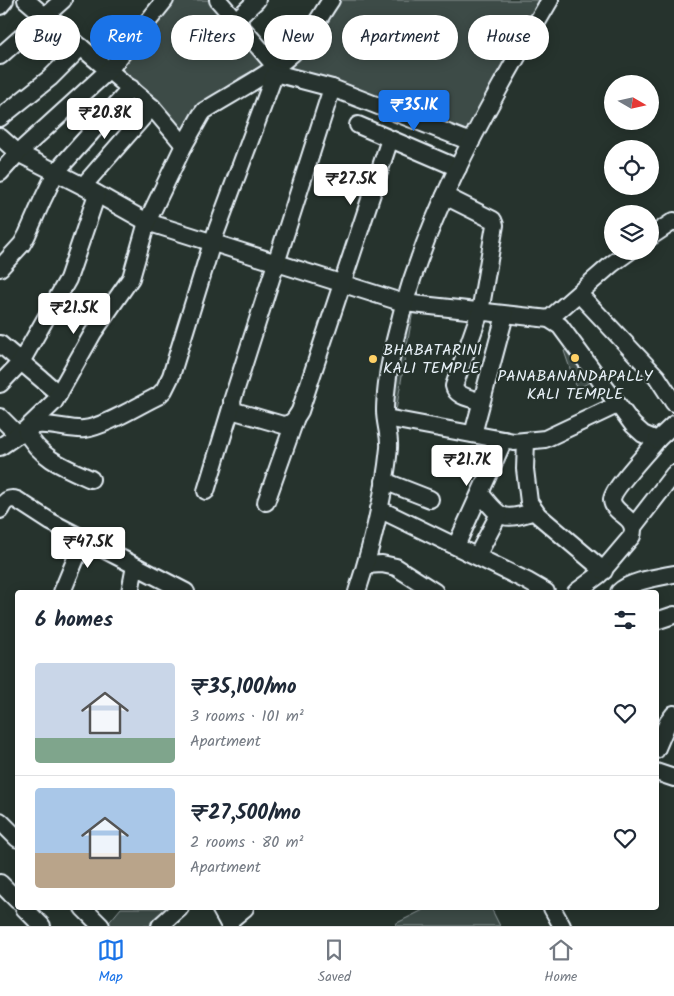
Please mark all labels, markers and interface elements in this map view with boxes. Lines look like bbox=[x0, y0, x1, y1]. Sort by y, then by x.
chip: Buy bbox=[15, 15, 80, 60]
chip: Rent bbox=[90, 15, 161, 60]
chip: Filters bbox=[171, 15, 254, 60]
chip: New bbox=[264, 15, 332, 60]
chip: Apartment bbox=[342, 15, 458, 60]
chip: House bbox=[468, 15, 549, 60]
north arrow bbox=[604, 75, 659, 130]
map controls bbox=[604, 75, 659, 260]
pin: ₹35.1K bbox=[373, 90, 455, 132]
text: ₹35.1K bbox=[389, 93, 439, 118]
pin: ₹20.8K bbox=[64, 98, 146, 140]
text: ₹20.8K bbox=[78, 101, 132, 126]
button: locate bbox=[604, 140, 659, 195]
pin: ₹27.5K bbox=[310, 164, 392, 206]
text: ₹27.5K bbox=[325, 167, 377, 192]
button: layers bbox=[604, 205, 659, 260]
pin: ₹21.5K bbox=[33, 292, 115, 335]
text: ₹21.5K bbox=[49, 296, 99, 321]
place label: BHABATARINI KALI TEMPLE bbox=[383, 338, 482, 381]
marker: PANABANANDAPALLY KALI TEMPLE bbox=[569, 352, 581, 364]
marker: BHABATARINI KALI TEMPLE bbox=[367, 353, 379, 365]
place label: PANABANANDAPALLY KALI TEMPLE bbox=[497, 364, 654, 407]
pin: ₹21.7K bbox=[426, 444, 508, 487]
text: ₹21.7K bbox=[442, 448, 492, 473]
pin: ₹47.5K bbox=[47, 526, 129, 569]
text: ₹47.5K bbox=[62, 530, 114, 555]
text: 6 homes bbox=[35, 604, 113, 637]
icon: filters bbox=[611, 606, 639, 634]
text: ₹35,100/mo bbox=[190, 671, 296, 704]
icon: home bbox=[75, 683, 135, 743]
icon: heart bbox=[611, 699, 639, 727]
text: 3 rooms · 101 m² bbox=[190, 704, 304, 729]
text: Apartment bbox=[190, 729, 261, 754]
text: ₹27,500/mo bbox=[190, 797, 301, 830]
icon: home bbox=[75, 808, 135, 868]
icon: heart bbox=[611, 824, 639, 852]
text: 2 rooms · 80 m² bbox=[190, 830, 303, 855]
text: Apartment bbox=[190, 855, 261, 880]
tab: Map bbox=[97, 936, 125, 988]
tab: Saved bbox=[318, 936, 351, 988]
tab: Home bbox=[544, 936, 577, 988]

